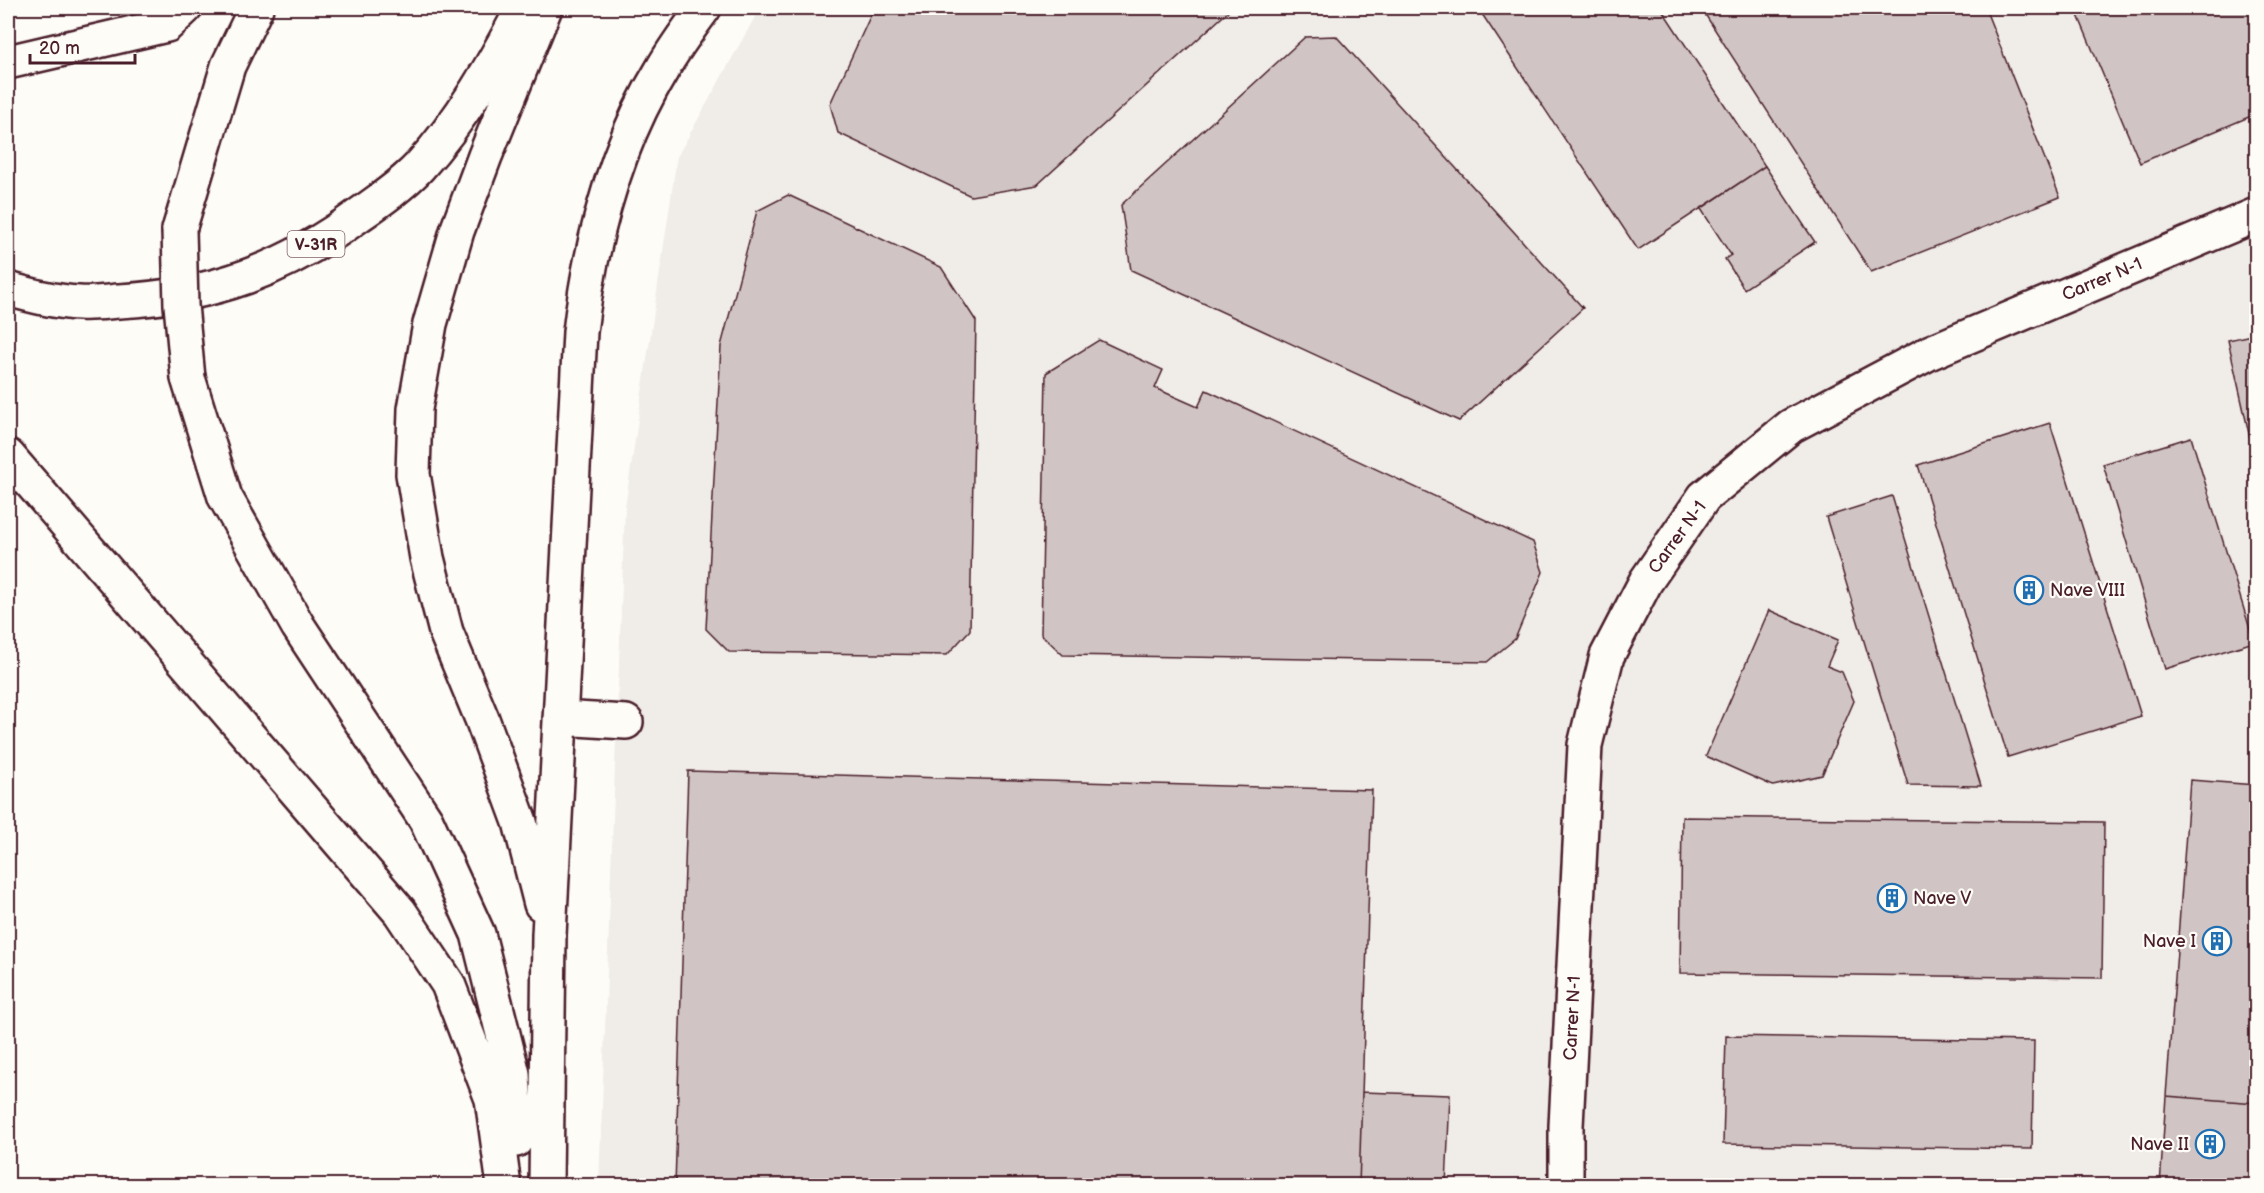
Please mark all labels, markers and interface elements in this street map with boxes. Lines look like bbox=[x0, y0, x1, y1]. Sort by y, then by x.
scale bar bbox=[30, 27, 135, 65]
text: 20 m bbox=[39, 38, 80, 59]
road number: V-31R bbox=[288, 231, 344, 257]
street label: Carrer N-1 bbox=[2059, 253, 2145, 306]
street label: Carrer N-1 bbox=[1644, 497, 1711, 578]
building icon: Nave VIII bbox=[2013, 574, 2045, 606]
place label: Nave VIII bbox=[2050, 580, 2125, 601]
building icon: Nave V bbox=[1876, 882, 1908, 914]
place label: Nave V bbox=[1913, 888, 1971, 909]
building icon: Nave I bbox=[2201, 925, 2233, 957]
place label: Nave I bbox=[2143, 931, 2196, 952]
street label: Carrer N-1 bbox=[1560, 975, 1585, 1061]
building icon: Nave II bbox=[2194, 1128, 2226, 1160]
place label: Nave II bbox=[2130, 1134, 2189, 1155]

